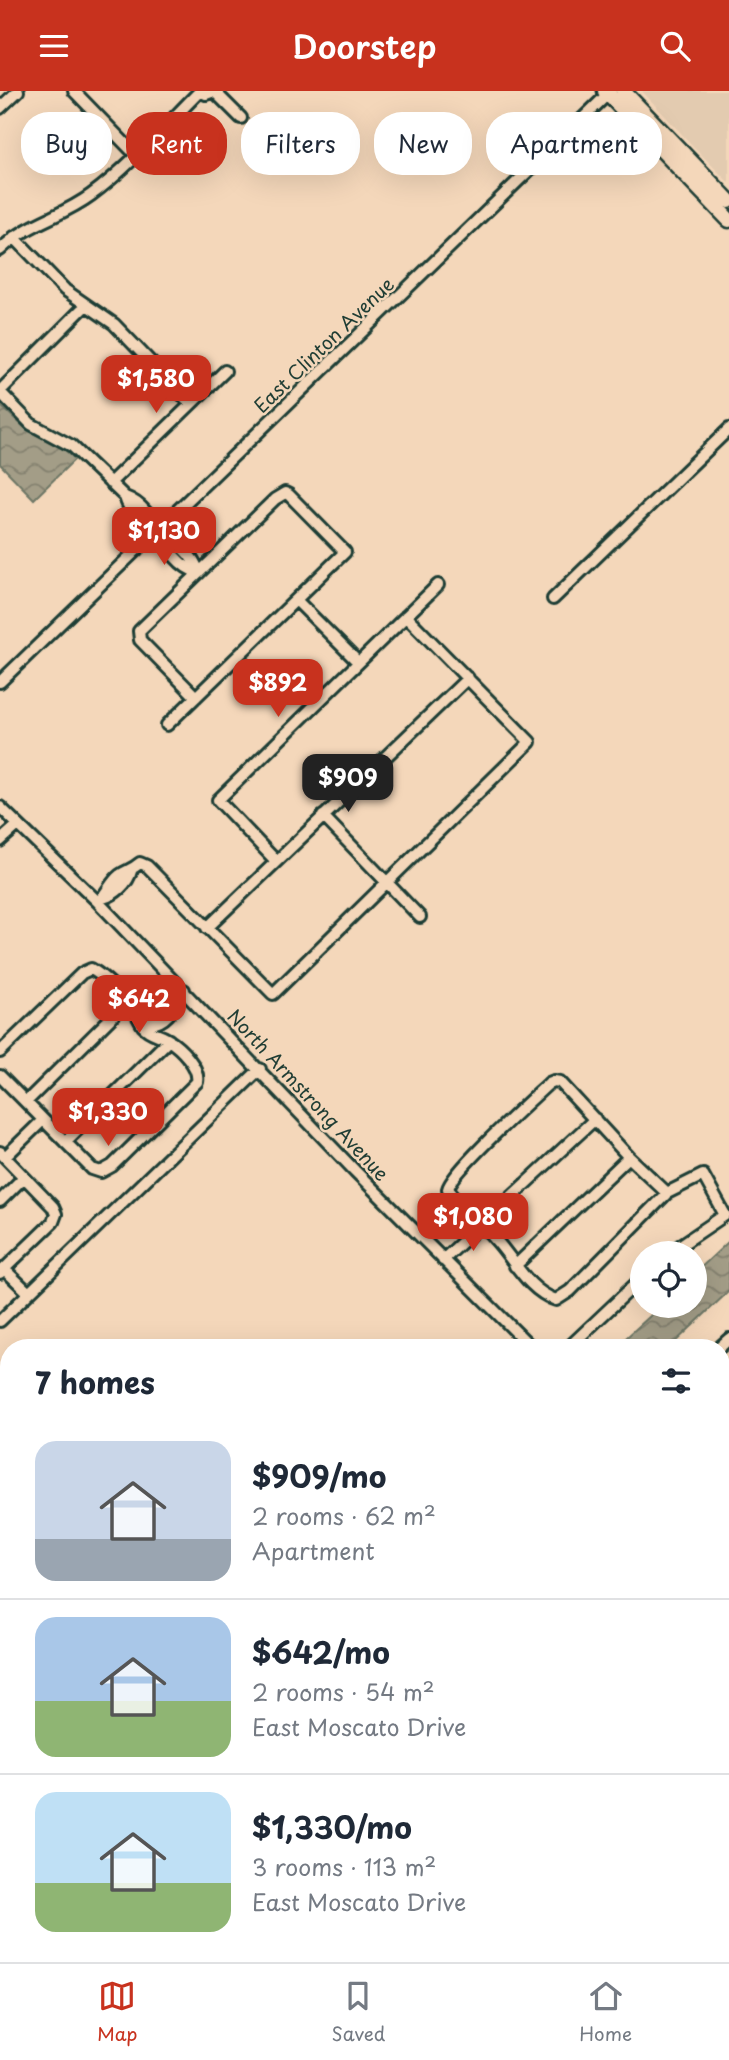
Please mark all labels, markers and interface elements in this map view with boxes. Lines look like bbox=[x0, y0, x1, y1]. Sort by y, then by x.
text: Doorstep bbox=[292, 22, 437, 70]
icon: menu bbox=[35, 27, 73, 65]
icon: search bbox=[656, 27, 694, 65]
chip: Buy bbox=[21, 112, 112, 175]
chip: Rent bbox=[126, 112, 227, 175]
chip: Filters bbox=[241, 112, 360, 175]
chip: New bbox=[374, 112, 472, 175]
chip: Apartment bbox=[486, 112, 662, 175]
street label: East Clinton Avenue bbox=[247, 270, 400, 419]
pin: $1,580 bbox=[99, 355, 213, 415]
text: $1,580 bbox=[117, 360, 195, 395]
pin: $1,130 bbox=[107, 507, 221, 567]
text: $1,130 bbox=[128, 512, 200, 547]
pin: $892 bbox=[237, 659, 319, 719]
text: $892 bbox=[249, 664, 307, 699]
pin: $909 bbox=[307, 755, 389, 814]
text: $909 bbox=[318, 759, 378, 794]
pin: $642 bbox=[98, 975, 180, 1035]
text: $642 bbox=[108, 980, 170, 1015]
street label: North Armstrong Avenue bbox=[222, 1002, 396, 1186]
pin: $1,330 bbox=[51, 1089, 165, 1148]
text: $1,330 bbox=[68, 1093, 148, 1128]
pin: $1,080 bbox=[416, 1193, 530, 1253]
text: $1,080 bbox=[433, 1198, 513, 1233]
map controls bbox=[630, 1241, 707, 1318]
button: locate bbox=[630, 1241, 707, 1318]
text: 7 homes bbox=[35, 1359, 155, 1404]
icon: filters bbox=[657, 1362, 695, 1400]
text: $909/mo bbox=[252, 1453, 386, 1498]
icon: home bbox=[91, 1469, 175, 1553]
text: 2 rooms · 62 m² bbox=[252, 1498, 436, 1533]
text: Apartment bbox=[252, 1533, 375, 1568]
text: $642/mo bbox=[252, 1629, 390, 1674]
icon: home bbox=[91, 1645, 175, 1729]
text: 2 rooms · 54 m² bbox=[252, 1674, 435, 1709]
text: East Moscato Drive bbox=[252, 1709, 466, 1744]
text: $1,330/mo bbox=[252, 1804, 412, 1849]
icon: home bbox=[91, 1820, 175, 1904]
text: 3 rooms · 113 m² bbox=[252, 1849, 436, 1884]
text: East Moscato Drive bbox=[252, 1884, 466, 1919]
tab: Map bbox=[97, 1977, 138, 2047]
tab: Saved bbox=[331, 1977, 385, 2047]
tab: Home bbox=[579, 1977, 632, 2047]

